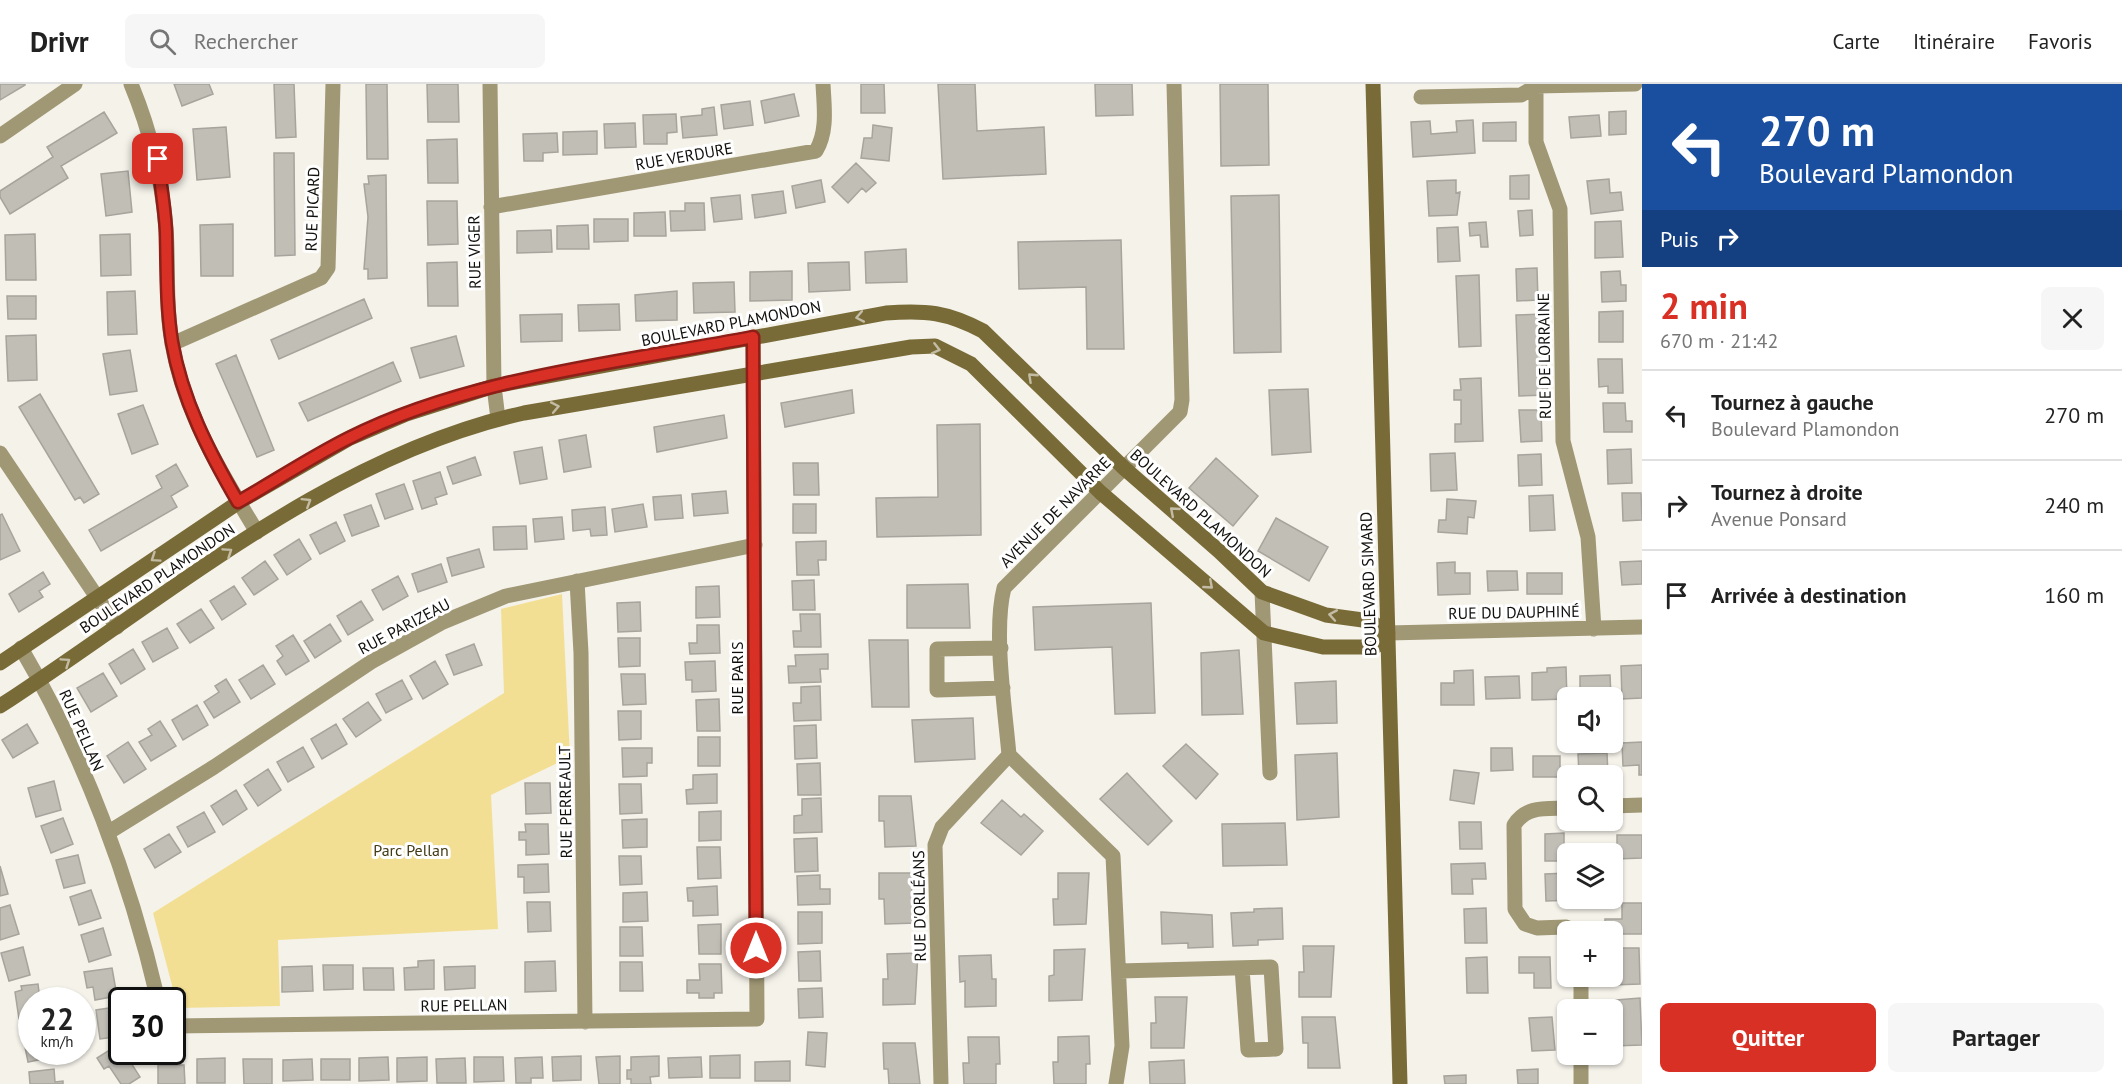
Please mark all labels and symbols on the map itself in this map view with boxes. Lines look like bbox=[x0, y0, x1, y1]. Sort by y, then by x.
pin bbox=[132, 133, 183, 184]
street label: RUE VERDURE bbox=[634, 138, 734, 174]
street label: RUE PICARD bbox=[301, 166, 323, 252]
street label: RUE VIGER bbox=[463, 215, 485, 289]
street label: RUE DE LORRAINE bbox=[1533, 293, 1555, 419]
street label: BOULEVARD PLAMONDON bbox=[639, 296, 823, 350]
one-way arrow bbox=[855, 310, 865, 323]
one-way arrow bbox=[931, 342, 941, 355]
one-way arrow bbox=[1028, 373, 1039, 384]
one-way arrow bbox=[550, 401, 560, 414]
street label: BOULEVARD PLAMONDON bbox=[1126, 444, 1276, 582]
street label: AVENUE DE NAVARRE bbox=[995, 452, 1115, 572]
one-way arrow bbox=[301, 497, 311, 509]
one-way arrow bbox=[1170, 507, 1181, 518]
street label: BOULEVARD SIMARD bbox=[1355, 511, 1381, 657]
street label: BOULEVARD PLAMONDON bbox=[76, 519, 238, 637]
one-way arrow bbox=[221, 548, 232, 559]
one-way arrow bbox=[151, 551, 162, 562]
one-way arrow bbox=[1202, 578, 1212, 589]
street label: RUE PARIZEAU bbox=[355, 593, 453, 659]
street label: RUE DU DAUPHINÉ bbox=[1448, 601, 1580, 623]
one-way arrow bbox=[1329, 609, 1339, 622]
street label: RUE PARIS bbox=[727, 642, 747, 714]
one-way arrow bbox=[60, 658, 71, 669]
street label: RUE PELLAN bbox=[55, 686, 109, 774]
street label: RUE PERREAULT bbox=[554, 745, 576, 859]
park label: Parc Pellan bbox=[373, 840, 449, 860]
street label: RUE D'ORLÉANS bbox=[908, 850, 930, 962]
position arrow bbox=[724, 916, 788, 980]
speed limit sign: 30 bbox=[108, 987, 186, 1065]
street label: RUE PELLAN bbox=[420, 994, 508, 1016]

